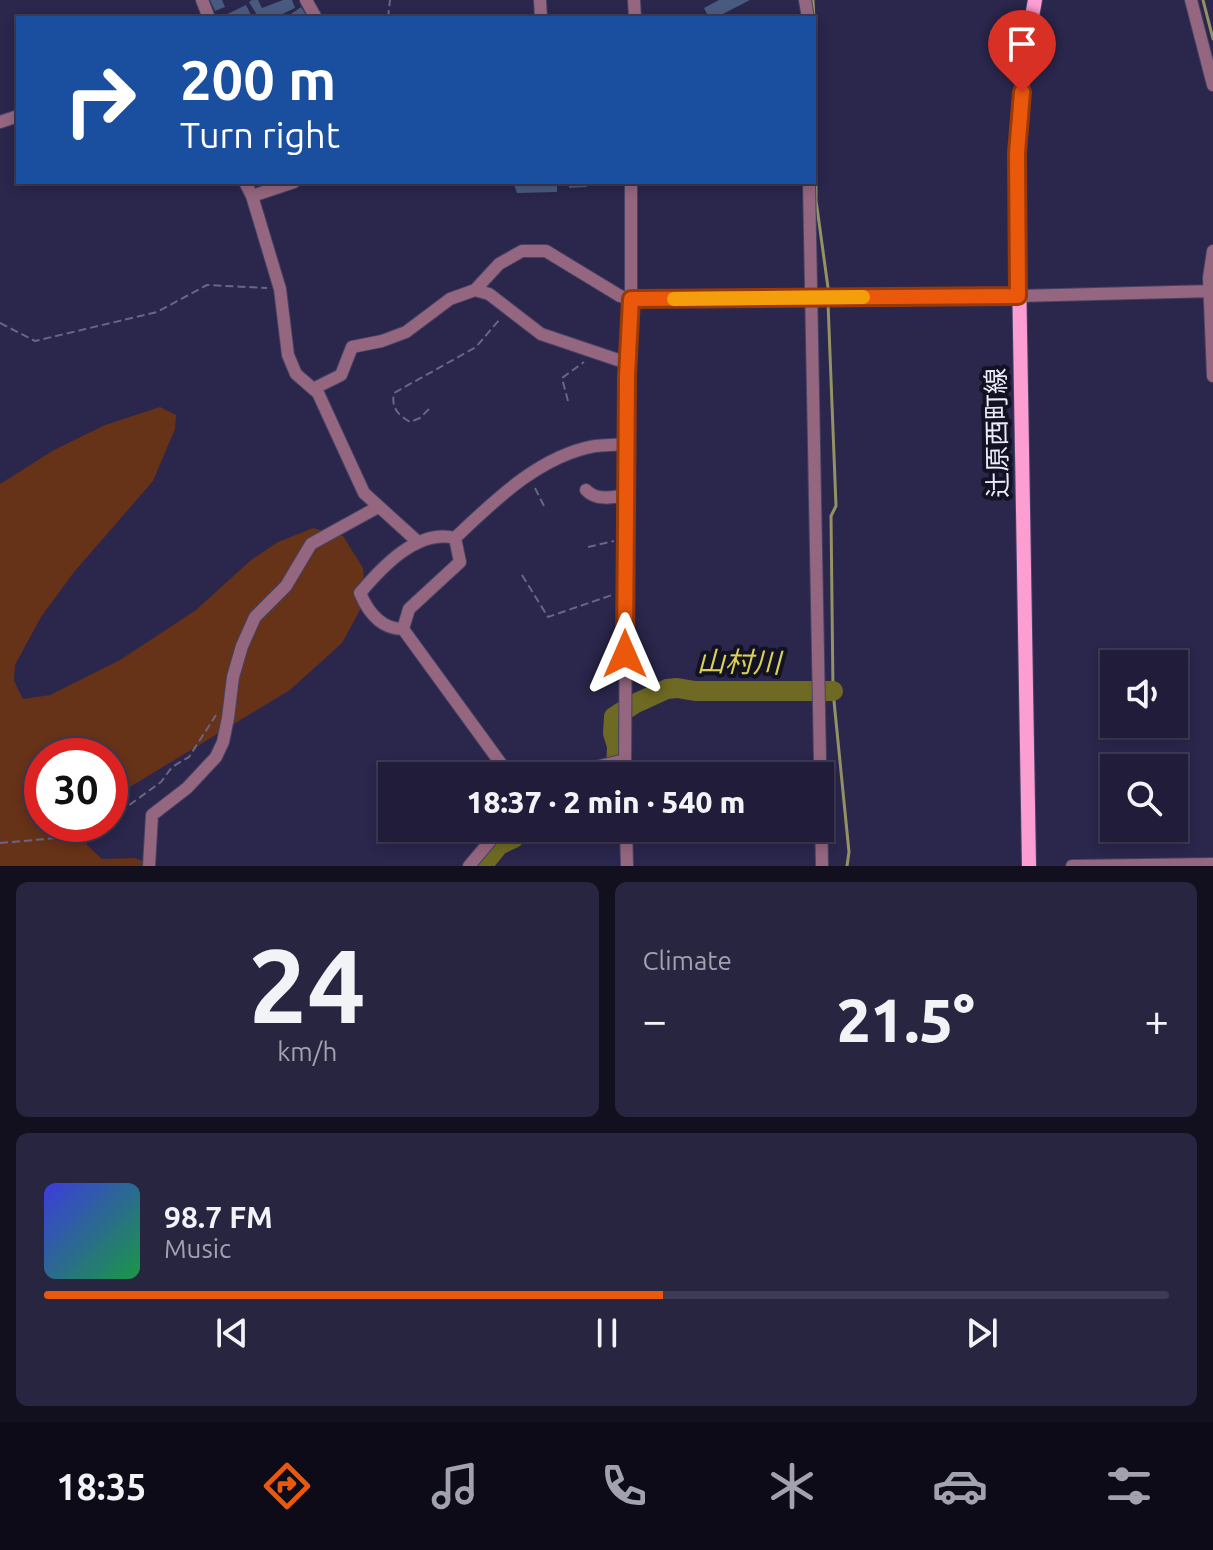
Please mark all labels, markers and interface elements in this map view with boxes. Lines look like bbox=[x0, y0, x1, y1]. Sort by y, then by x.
pin bbox=[988, 10, 1056, 92]
icon: arrive bbox=[1000, 22, 1044, 66]
icon: right bbox=[48, 48, 152, 152]
text: 200 m bbox=[180, 48, 336, 111]
text: Turn right bbox=[180, 114, 340, 155]
street label: 辻原西町線 bbox=[981, 368, 1012, 498]
position arrow bbox=[583, 612, 667, 696]
water label: 山村川 bbox=[697, 645, 784, 678]
map controls bbox=[1100, 650, 1188, 842]
button: sound bbox=[1100, 650, 1188, 738]
speed limit sign: 30 bbox=[24, 738, 128, 842]
button: search bbox=[1100, 754, 1188, 842]
text: 18:37 · 2 min · 540 m bbox=[467, 785, 745, 819]
text: 24 bbox=[249, 926, 366, 1043]
text: Climate bbox=[643, 946, 732, 975]
text: 21.5° bbox=[837, 986, 975, 1053]
text: − bbox=[643, 995, 667, 1044]
text: + bbox=[1144, 995, 1169, 1044]
text: km/h bbox=[277, 1037, 337, 1066]
text: 98.7 FM bbox=[164, 1200, 273, 1234]
text: Music bbox=[164, 1234, 231, 1263]
icon: previous bbox=[210, 1311, 254, 1355]
icon: pause bbox=[585, 1311, 629, 1355]
icon: next bbox=[960, 1311, 1004, 1355]
icon: directions bbox=[259, 1458, 315, 1514]
icon: music bbox=[427, 1458, 483, 1514]
icon: phone bbox=[596, 1458, 652, 1514]
icon: climate bbox=[764, 1458, 820, 1514]
icon: car bbox=[932, 1458, 988, 1514]
icon: filters bbox=[1101, 1458, 1157, 1514]
text: 18:35 bbox=[56, 1466, 146, 1507]

